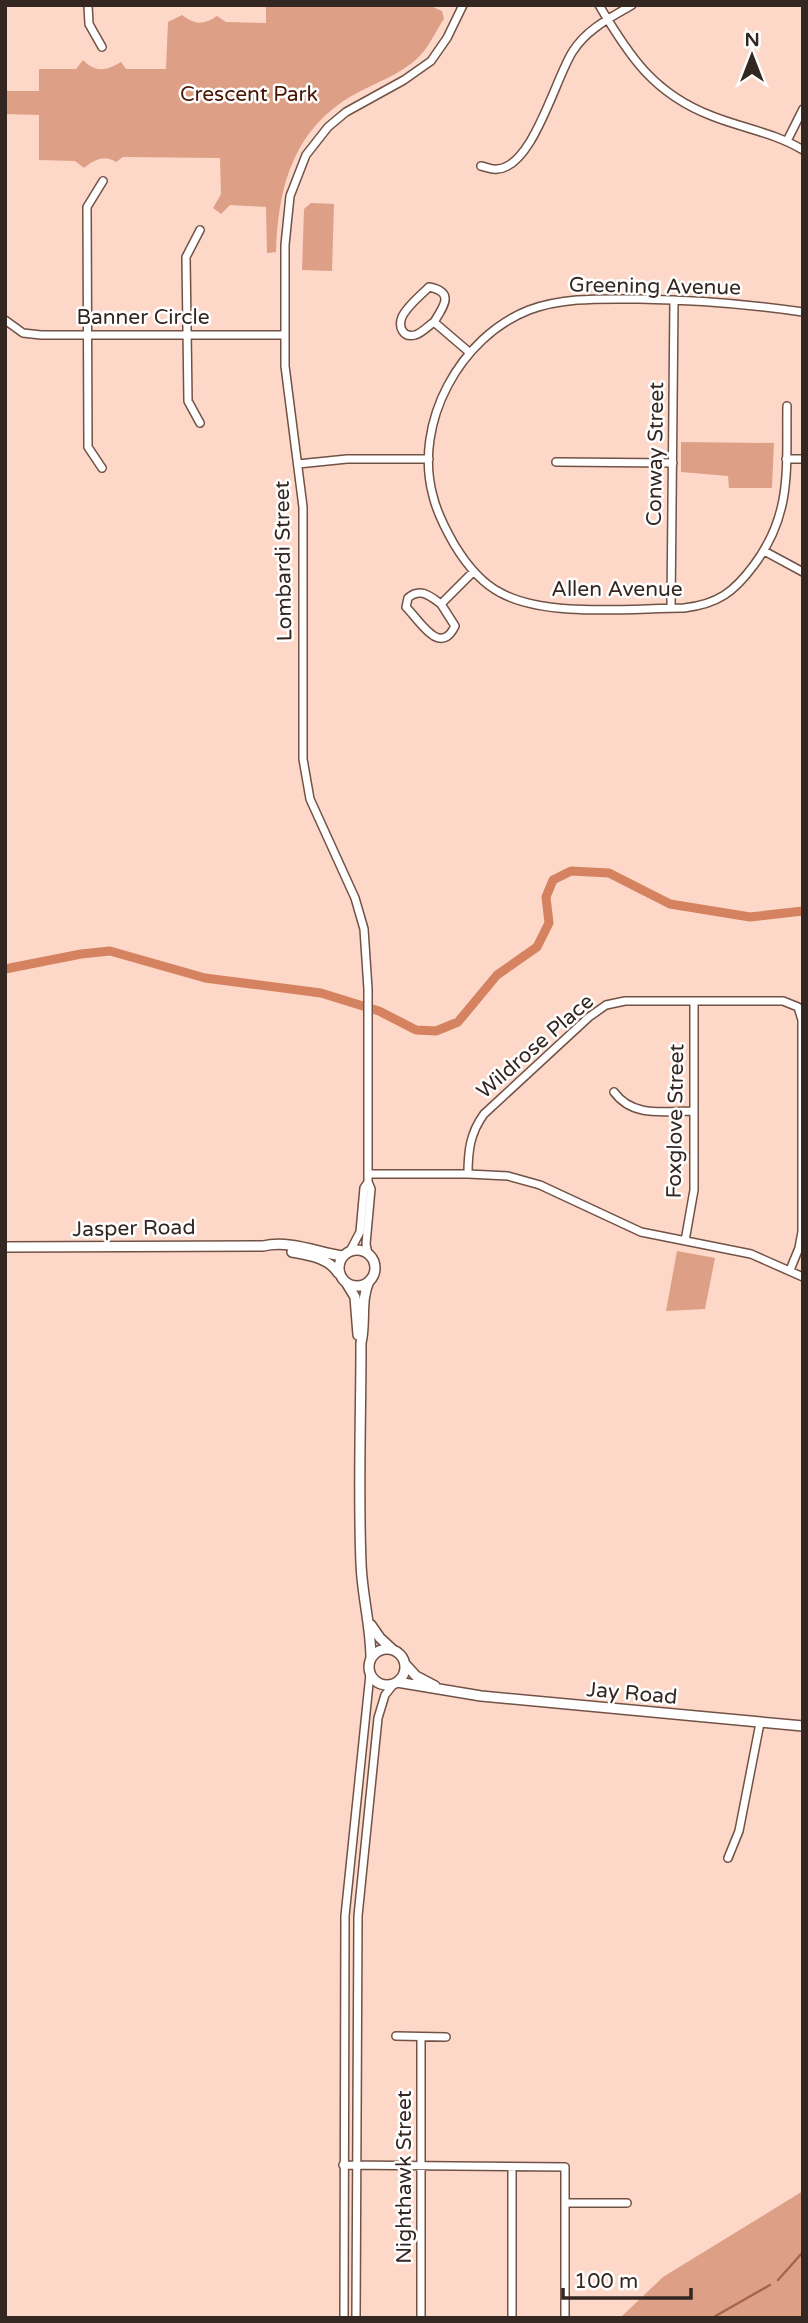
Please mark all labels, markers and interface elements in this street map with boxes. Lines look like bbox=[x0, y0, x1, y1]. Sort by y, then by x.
north arrow bbox=[717, 21, 787, 91]
text: N bbox=[744, 29, 760, 51]
park label: Crescent Park bbox=[180, 82, 318, 107]
street label: Greening Avenue bbox=[569, 273, 741, 301]
street label: Banner Circle bbox=[76, 305, 210, 330]
street label: Conway Street bbox=[642, 382, 669, 526]
street label: Lombardi Street bbox=[270, 480, 297, 642]
street label: Allen Avenue bbox=[551, 577, 683, 602]
street label: Wildrose Place bbox=[472, 989, 599, 1104]
street label: Foxglove Street bbox=[662, 1043, 689, 1199]
street label: Jasper Road bbox=[72, 1215, 196, 1242]
street label: Jay Road bbox=[586, 1677, 678, 1710]
street label: Nighthawk Street bbox=[392, 2090, 417, 2264]
scale bar bbox=[563, 2256, 691, 2300]
text: 100 m bbox=[574, 2269, 638, 2294]

